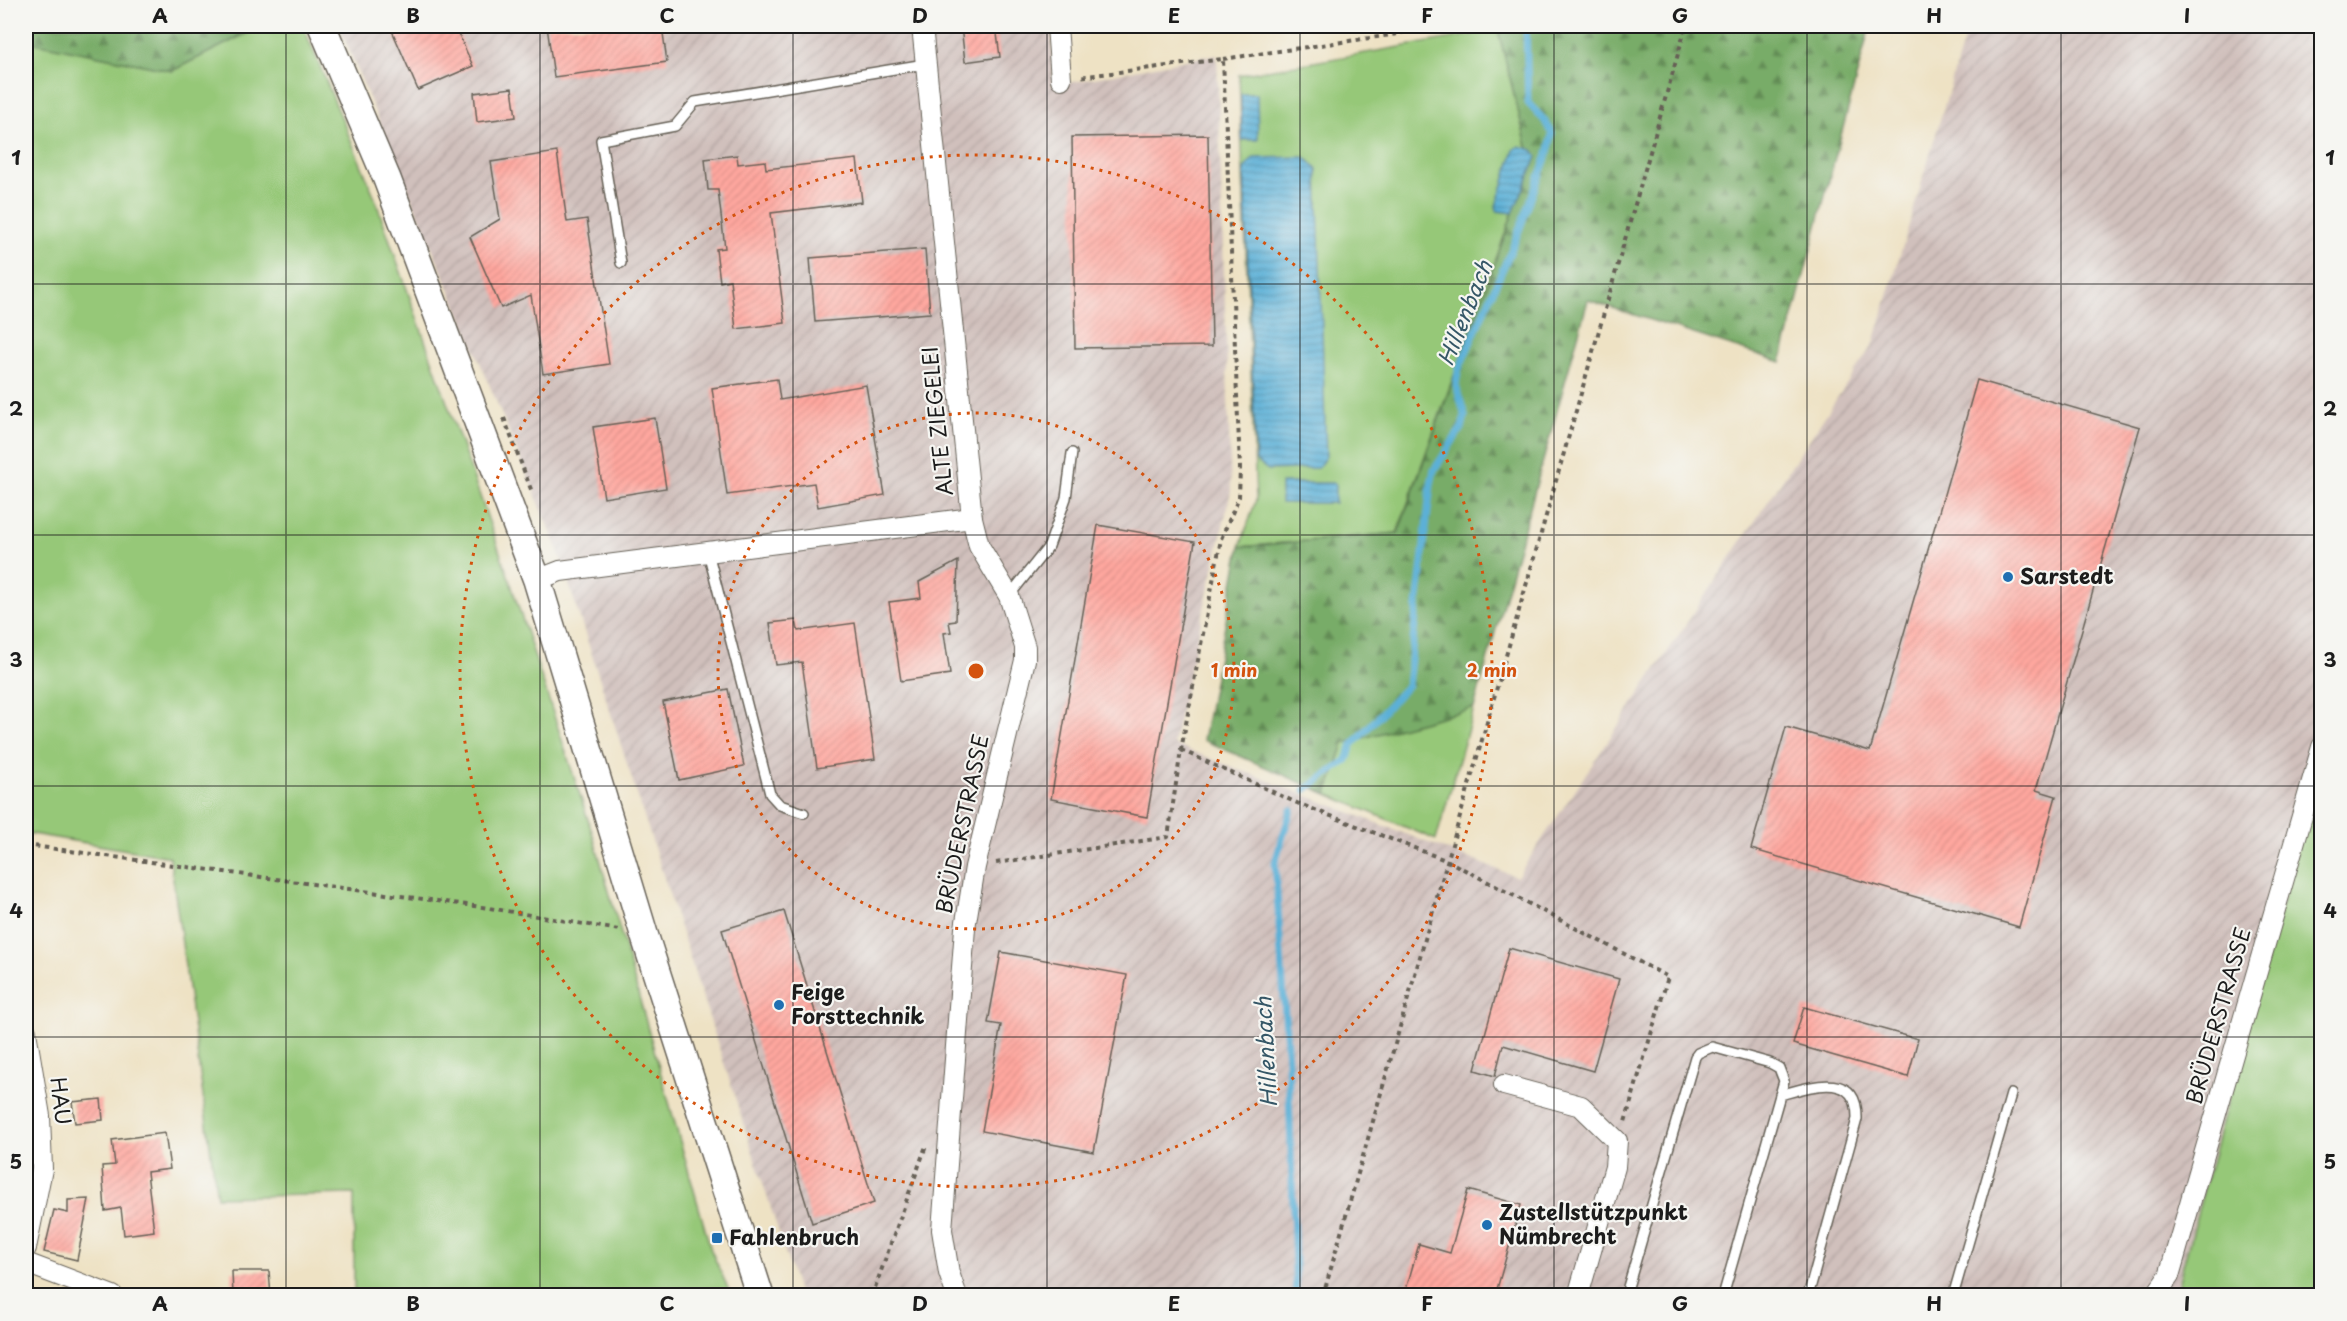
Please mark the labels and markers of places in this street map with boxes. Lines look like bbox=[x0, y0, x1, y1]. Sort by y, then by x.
place label: Sarstedt bbox=[2020, 559, 2114, 591]
marker: Sarstedt bbox=[2001, 570, 2015, 584]
centre of rings bbox=[966, 661, 986, 681]
place label: Feige Forsttechnik bbox=[791, 975, 924, 1031]
marker: Feige Forsttechnik bbox=[772, 998, 786, 1012]
place label: Zustellstützpunkt Nümbrecht bbox=[1499, 1195, 1688, 1251]
marker: Zustellstützpunkt Nümbrecht bbox=[1480, 1218, 1494, 1232]
place label: Fahlenbruch bbox=[729, 1220, 859, 1252]
marker: Fahlenbruch bbox=[710, 1231, 724, 1245]

